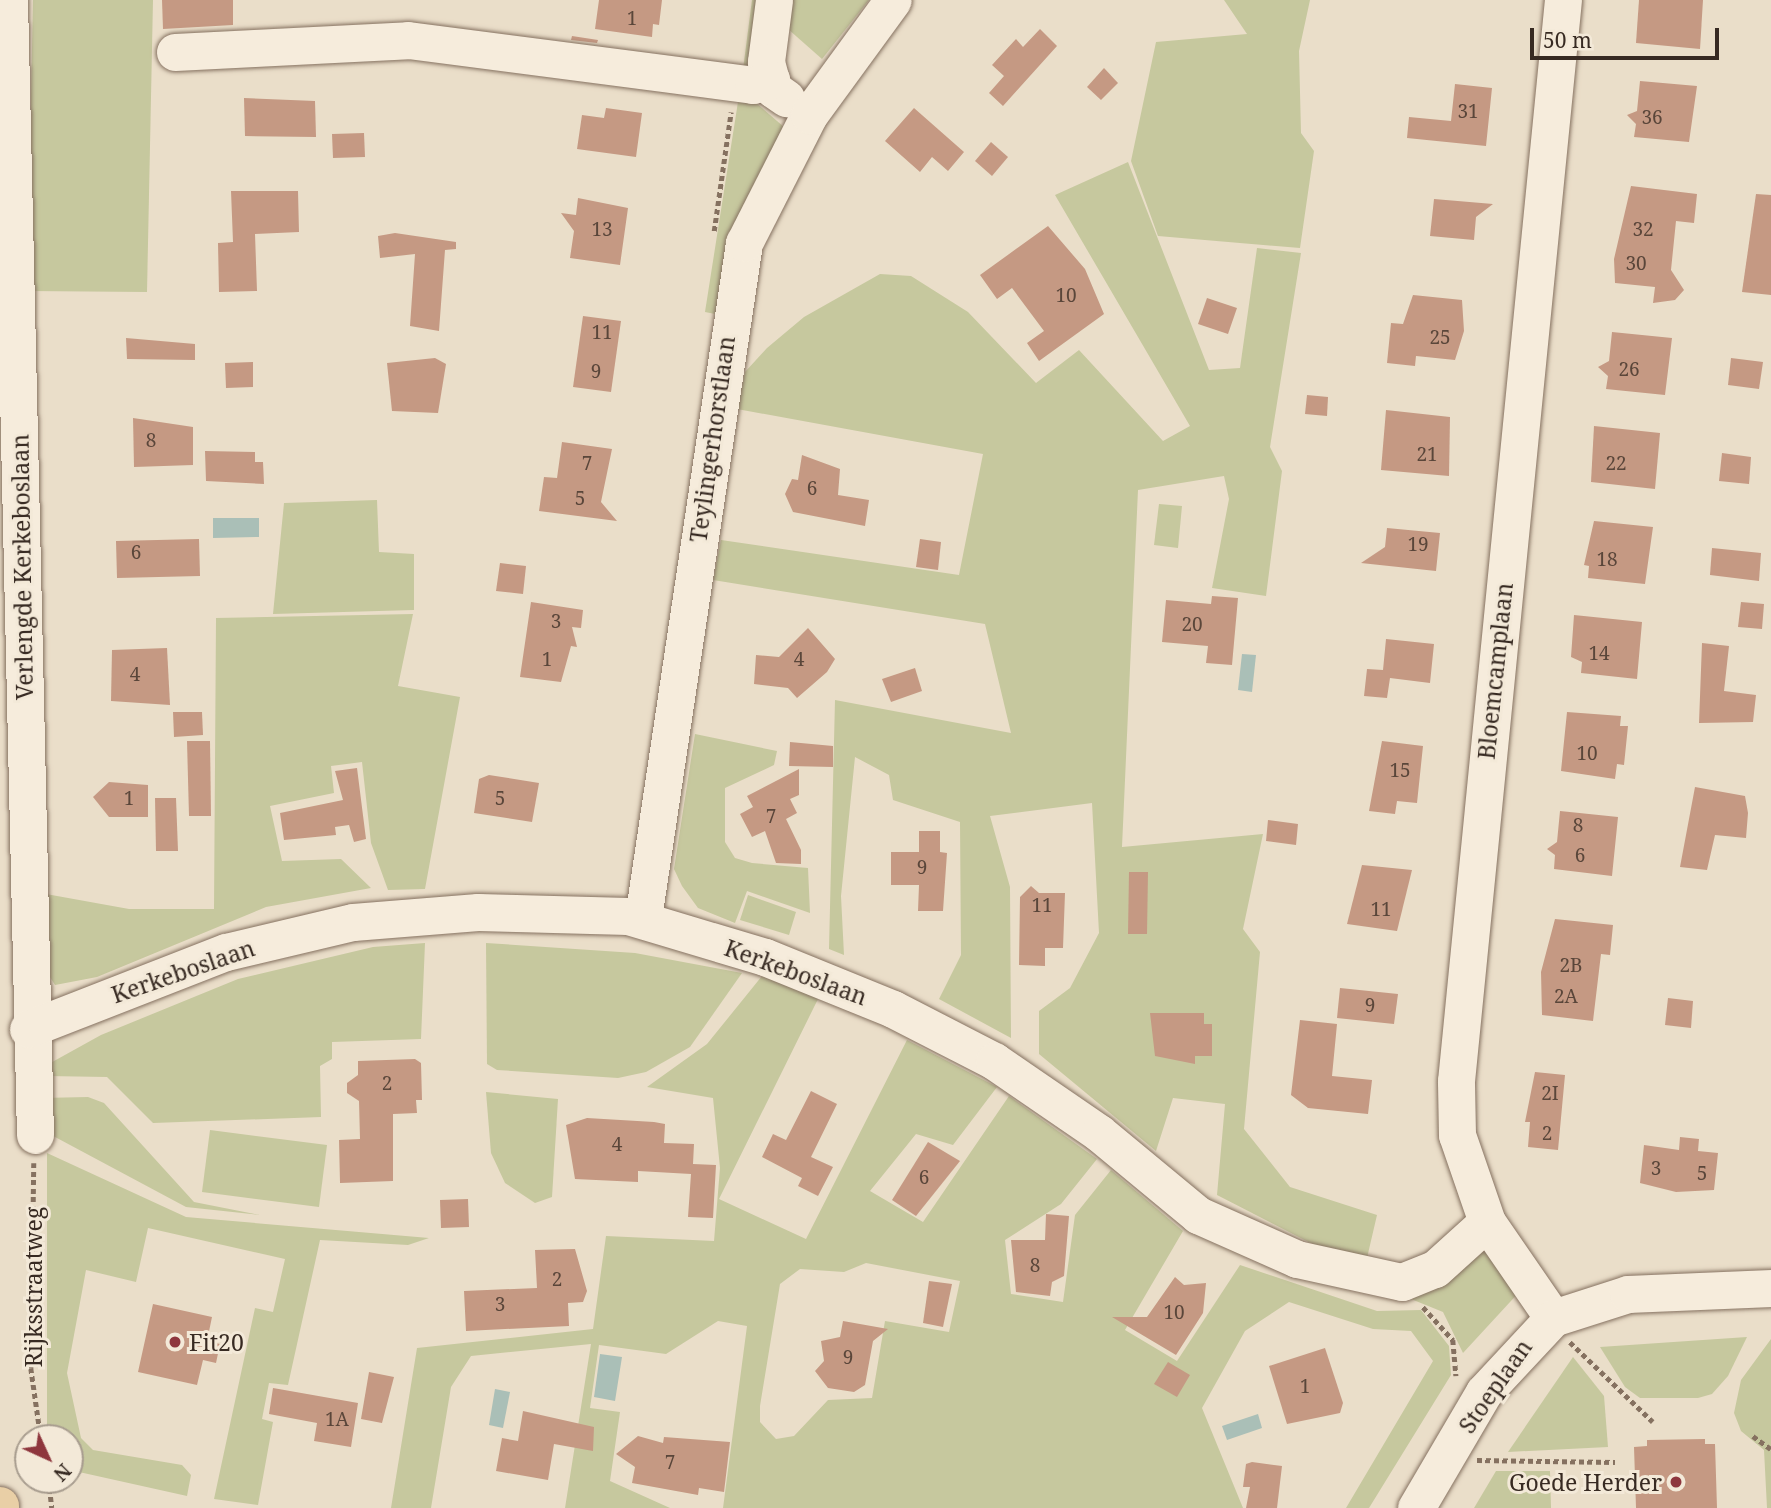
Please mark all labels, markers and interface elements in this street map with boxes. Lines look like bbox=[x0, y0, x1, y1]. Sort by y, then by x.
house number: 1 bbox=[627, 8, 637, 30]
scale bar bbox=[1533, 14, 1722, 58]
text: 50 m bbox=[1543, 26, 1592, 54]
house number: 31 bbox=[1457, 101, 1479, 123]
house number: 36 bbox=[1641, 107, 1663, 129]
house number: 13 bbox=[591, 219, 613, 241]
house number: 32 bbox=[1632, 219, 1654, 241]
house number: 30 bbox=[1625, 253, 1647, 275]
house number: 10 bbox=[1055, 285, 1077, 307]
house number: 11 bbox=[591, 322, 613, 344]
house number: 25 bbox=[1429, 327, 1451, 349]
street label: Teylingerhorstlaan bbox=[684, 334, 740, 544]
house number: 26 bbox=[1618, 359, 1640, 381]
house number: 9 bbox=[591, 361, 601, 383]
house number: 8 bbox=[146, 430, 156, 452]
street label: Verlengde Kerkeboslaan bbox=[6, 434, 38, 700]
house number: 21 bbox=[1416, 444, 1438, 466]
house number: 7 bbox=[582, 453, 592, 475]
house number: 22 bbox=[1605, 453, 1627, 475]
house number: 6 bbox=[807, 478, 817, 500]
house number: 5 bbox=[575, 488, 585, 510]
house number: 19 bbox=[1407, 534, 1429, 556]
house number: 6 bbox=[131, 542, 141, 564]
house number: 18 bbox=[1596, 549, 1618, 571]
street label: Bloemcamplaan bbox=[1472, 581, 1518, 761]
house number: 3 bbox=[551, 611, 561, 633]
house number: 20 bbox=[1181, 614, 1203, 636]
house number: 14 bbox=[1588, 643, 1610, 665]
house number: 1 bbox=[542, 649, 552, 671]
house number: 4 bbox=[794, 649, 804, 671]
house number: 4 bbox=[130, 664, 140, 686]
house number: 10 bbox=[1576, 743, 1598, 765]
house number: 15 bbox=[1389, 760, 1411, 782]
house number: 1 bbox=[124, 788, 134, 810]
house number: 5 bbox=[495, 788, 505, 810]
house number: 7 bbox=[766, 806, 776, 828]
house number: 8 bbox=[1573, 815, 1583, 837]
house number: 6 bbox=[1575, 845, 1585, 867]
house number: 9 bbox=[917, 857, 927, 879]
house number: 11 bbox=[1031, 895, 1053, 917]
house number: 11 bbox=[1370, 899, 1392, 921]
street label: Kerkeboslaan bbox=[721, 933, 871, 1011]
street label: Kerkeboslaan bbox=[108, 934, 258, 1008]
house number: 2B bbox=[1559, 955, 1583, 977]
house number: 2A bbox=[1554, 986, 1578, 1008]
house number: 9 bbox=[1365, 995, 1375, 1017]
house number: 2 bbox=[382, 1073, 392, 1095]
house number: 2I bbox=[1541, 1083, 1559, 1105]
house number: 2 bbox=[1542, 1123, 1552, 1145]
house number: 4 bbox=[612, 1134, 622, 1156]
house number: 3 bbox=[1651, 1158, 1661, 1180]
house number: 5 bbox=[1697, 1163, 1707, 1185]
house number: 6 bbox=[919, 1167, 929, 1189]
street label: Rijksstraatweg bbox=[19, 1207, 47, 1367]
house number: 8 bbox=[1030, 1255, 1040, 1277]
house number: 2 bbox=[552, 1269, 562, 1291]
house number: 3 bbox=[495, 1294, 505, 1316]
house number: 10 bbox=[1163, 1302, 1185, 1324]
place label: Fit20 bbox=[189, 1328, 244, 1356]
marker: Fit20 bbox=[167, 1334, 183, 1350]
street label: Stoeplaan bbox=[1453, 1334, 1537, 1438]
house number: 9 bbox=[843, 1347, 853, 1369]
house number: 1 bbox=[1300, 1376, 1310, 1398]
house number: 1A bbox=[325, 1409, 349, 1431]
north arrow bbox=[14, 1424, 84, 1494]
house number: 7 bbox=[665, 1452, 675, 1474]
text: N bbox=[48, 1458, 77, 1487]
place label: Goede Herder bbox=[1509, 1468, 1662, 1496]
marker: Goede Herder bbox=[1668, 1474, 1684, 1490]

